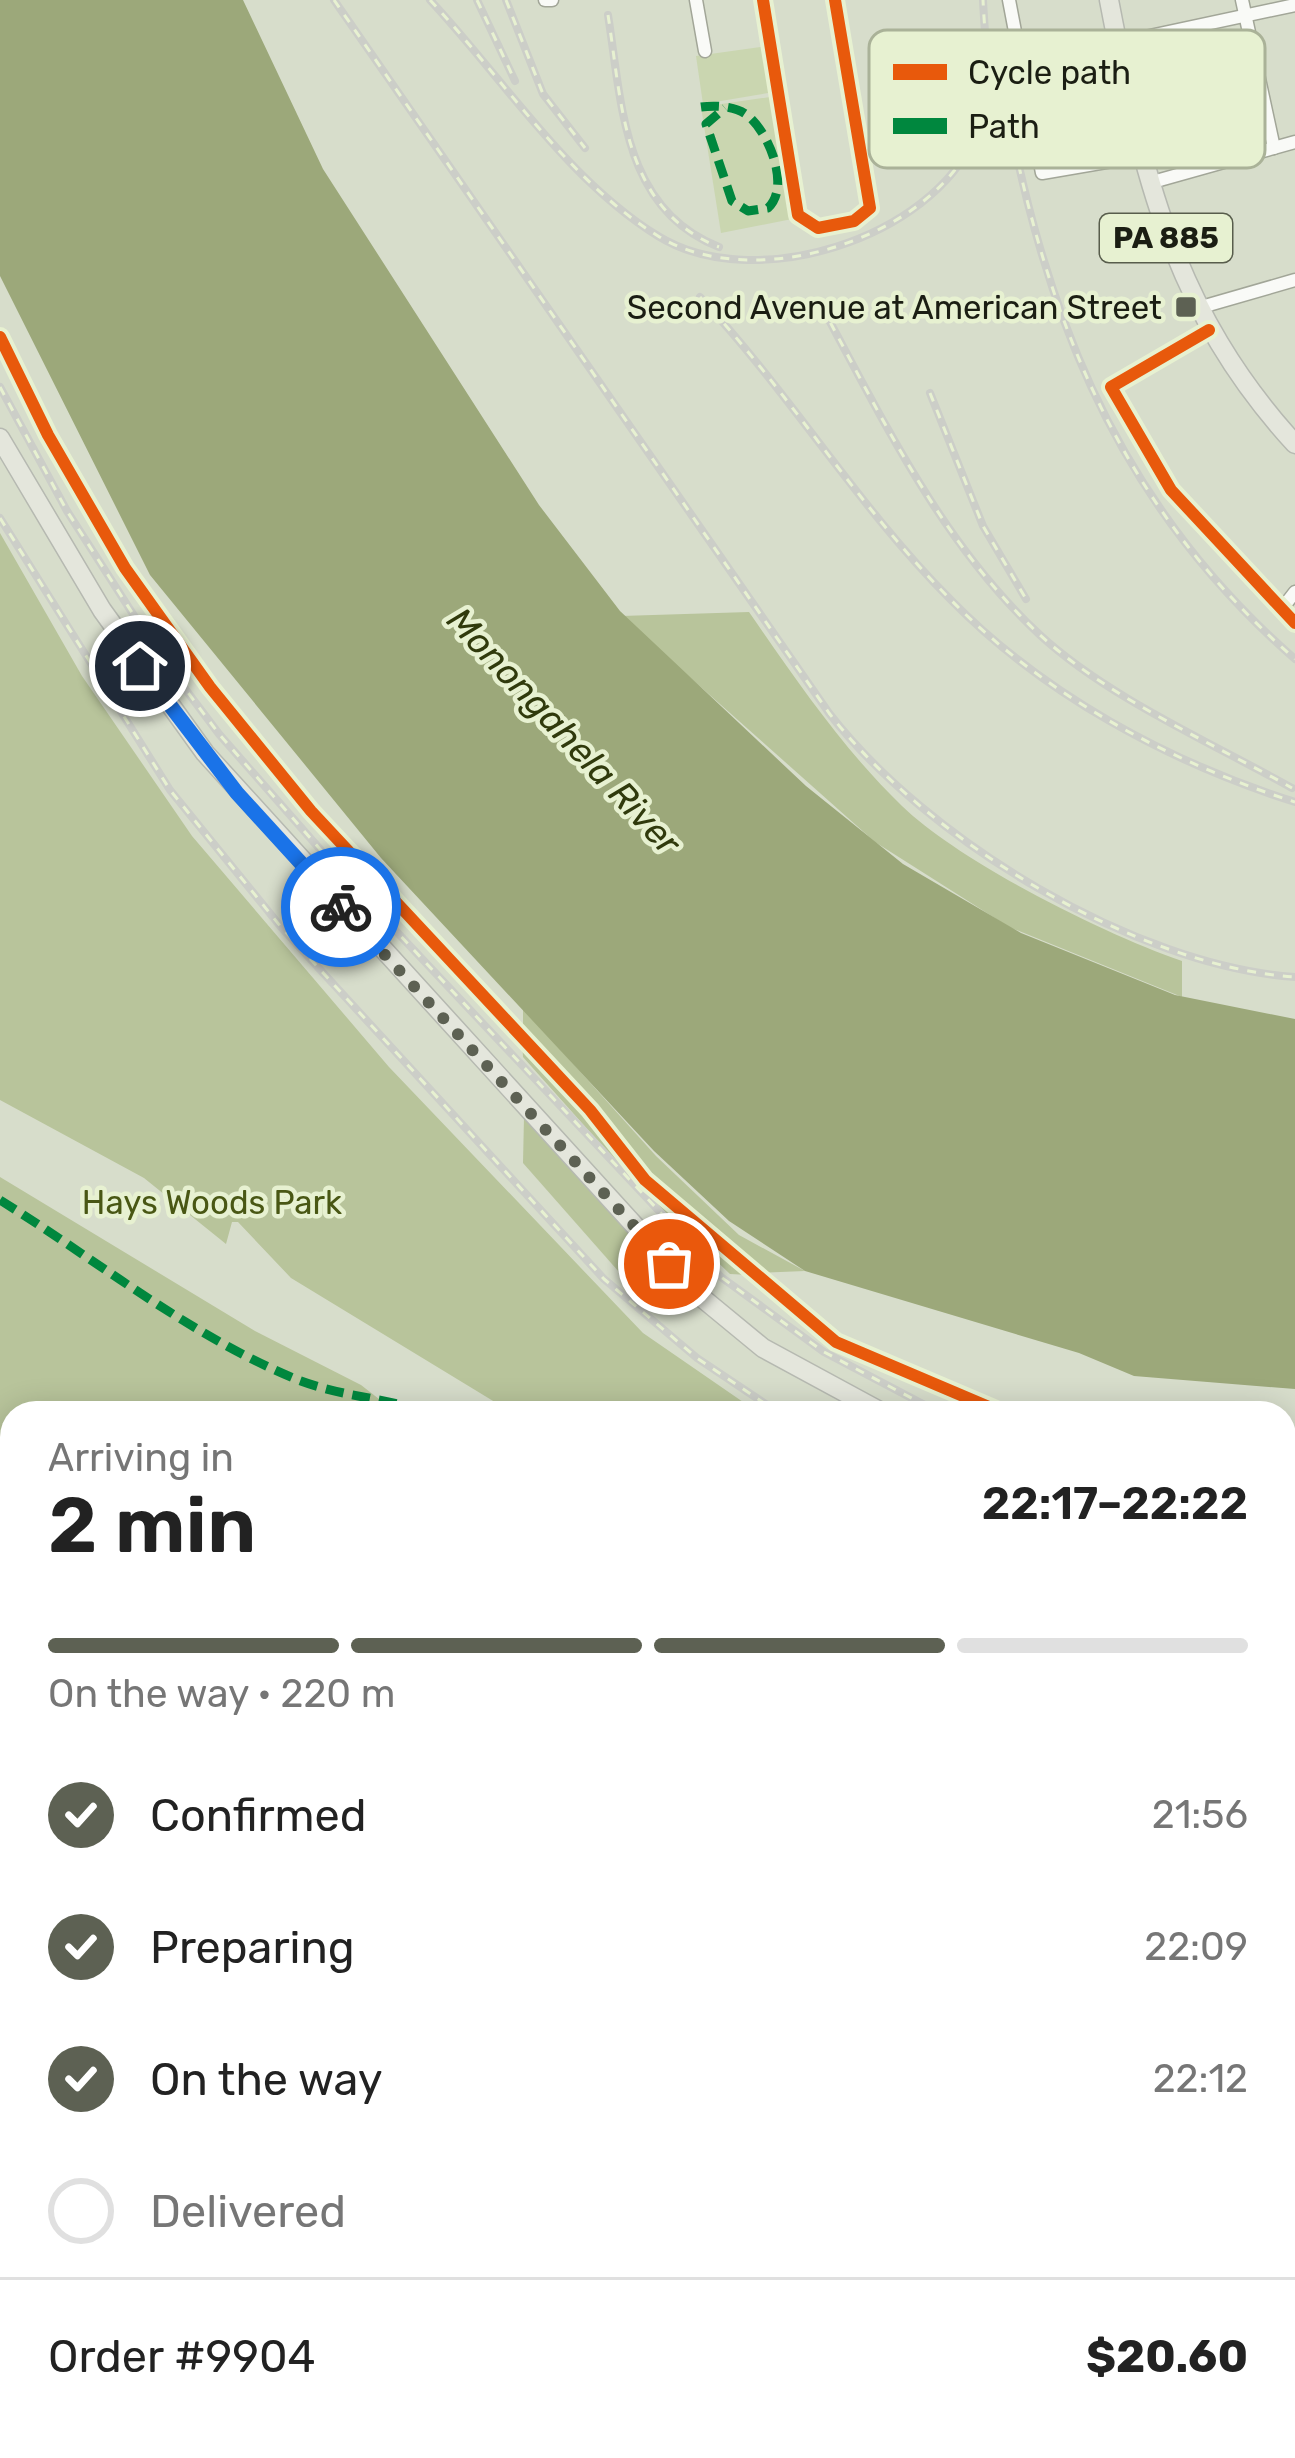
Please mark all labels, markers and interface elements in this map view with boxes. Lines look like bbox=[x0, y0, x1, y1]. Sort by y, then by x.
legend bbox=[869, 30, 1265, 168]
text: Cycle path bbox=[968, 53, 1131, 92]
text: Path bbox=[968, 107, 1040, 146]
road number: PA 885 bbox=[1100, 214, 1232, 262]
place label: Second Avenue at American Street bbox=[627, 288, 1162, 327]
marker: Second Avenue at American Street bbox=[1173, 294, 1199, 320]
water label: Monongahela River bbox=[438, 598, 690, 864]
pin bbox=[89, 615, 191, 717]
icon: home bbox=[107, 633, 173, 699]
courier bbox=[281, 847, 401, 967]
icon: bike bbox=[308, 874, 374, 940]
park label: Hays Woods Park bbox=[82, 1183, 342, 1222]
pin bbox=[618, 1213, 720, 1315]
icon: bag bbox=[636, 1231, 702, 1297]
text: Arriving in bbox=[48, 1435, 234, 1481]
text: 22:17–22:22 bbox=[982, 1477, 1248, 1530]
text: 2 min bbox=[48, 1479, 256, 1572]
text: On the way · 220 m bbox=[48, 1671, 395, 1717]
icon: check bbox=[48, 1782, 114, 1848]
text: Confirmed bbox=[150, 1789, 367, 1842]
text: 21:56 bbox=[1152, 1792, 1248, 1838]
icon: check bbox=[48, 1914, 114, 1980]
text: Preparing bbox=[150, 1921, 355, 1974]
text: 22:09 bbox=[1144, 1924, 1248, 1970]
icon: check bbox=[48, 2046, 114, 2112]
text: On the way bbox=[150, 2053, 383, 2106]
text: 22:12 bbox=[1153, 2056, 1248, 2102]
text: Delivered bbox=[150, 2185, 346, 2238]
text: Order #9904 bbox=[48, 2330, 315, 2383]
text: $20.60 bbox=[1086, 2330, 1248, 2383]

